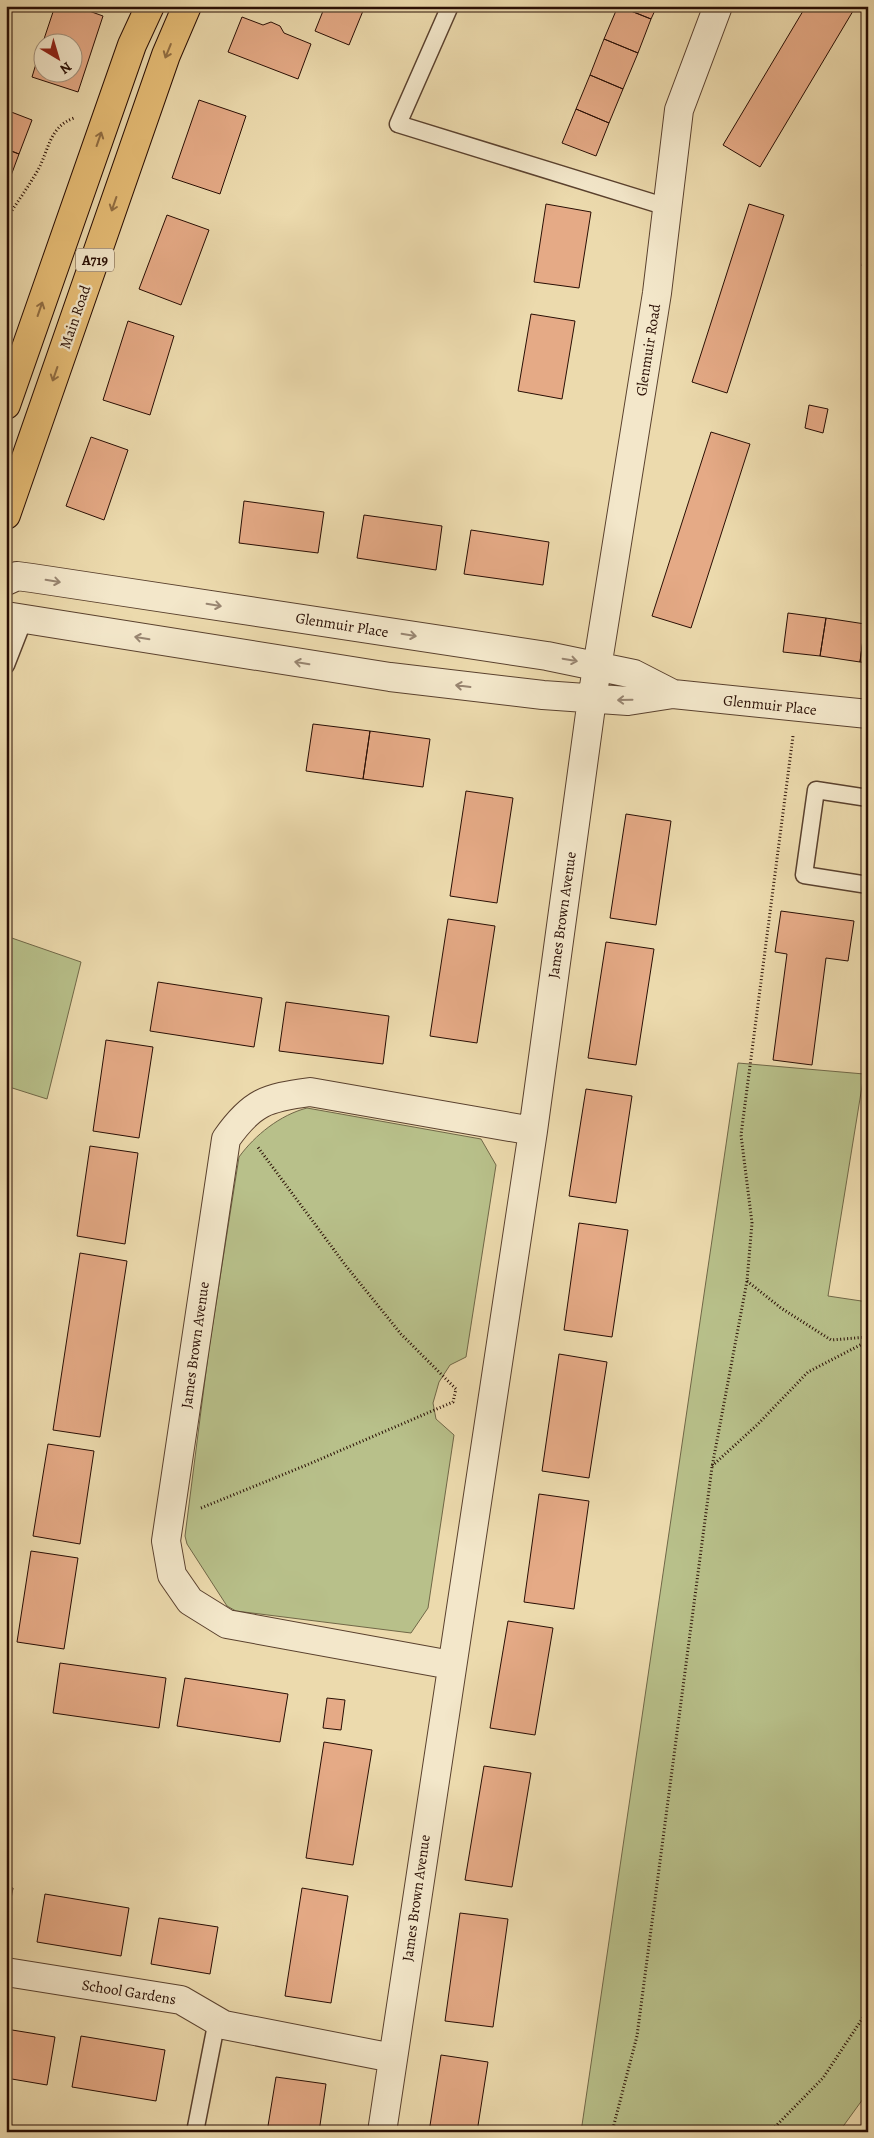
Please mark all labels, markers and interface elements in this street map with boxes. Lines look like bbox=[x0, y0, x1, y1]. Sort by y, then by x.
north arrow bbox=[32, 32, 82, 82]
one-way arrow bbox=[163, 43, 172, 58]
text: N bbox=[56, 57, 76, 78]
one-way arrow bbox=[95, 132, 104, 147]
one-way arrow bbox=[109, 196, 118, 212]
road number: A719 bbox=[76, 248, 114, 272]
street label: Main Road bbox=[55, 282, 96, 352]
street label: Glenmuir Road bbox=[631, 301, 665, 398]
one-way arrow bbox=[36, 302, 45, 317]
one-way arrow bbox=[50, 366, 59, 382]
one-way arrow bbox=[45, 576, 61, 586]
one-way arrow bbox=[206, 601, 222, 611]
street label: Glenmuir Place bbox=[294, 608, 390, 642]
one-way arrow bbox=[401, 630, 417, 640]
one-way arrow bbox=[134, 632, 150, 642]
one-way arrow bbox=[561, 656, 577, 666]
one-way arrow bbox=[294, 658, 310, 668]
one-way arrow bbox=[455, 681, 471, 691]
street label: Glenmuir Place bbox=[722, 690, 818, 720]
one-way arrow bbox=[617, 695, 633, 705]
street label: James Brown Avenue bbox=[543, 850, 581, 980]
street label: James Brown Avenue bbox=[176, 1280, 214, 1410]
street label: James Brown Avenue bbox=[397, 1833, 435, 1963]
street label: School Gardens bbox=[80, 1975, 178, 2009]

